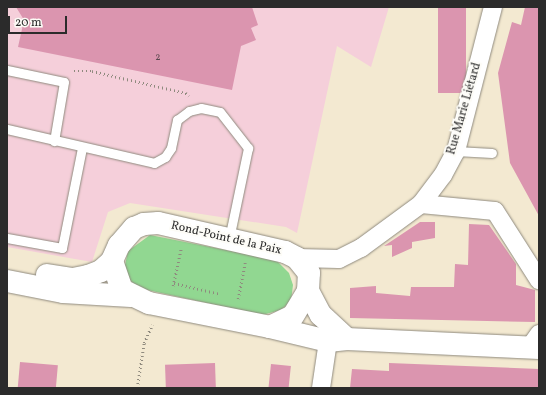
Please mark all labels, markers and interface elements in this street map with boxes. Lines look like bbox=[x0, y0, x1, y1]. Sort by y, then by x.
scale bar bbox=[10, 8, 69, 34]
text: 20 m bbox=[15, 15, 42, 31]
house number: 2 bbox=[155, 52, 161, 64]
street label: Rue Marie Liétard bbox=[445, 61, 485, 157]
street label: Rond-Point de la Paix bbox=[169, 219, 283, 259]

